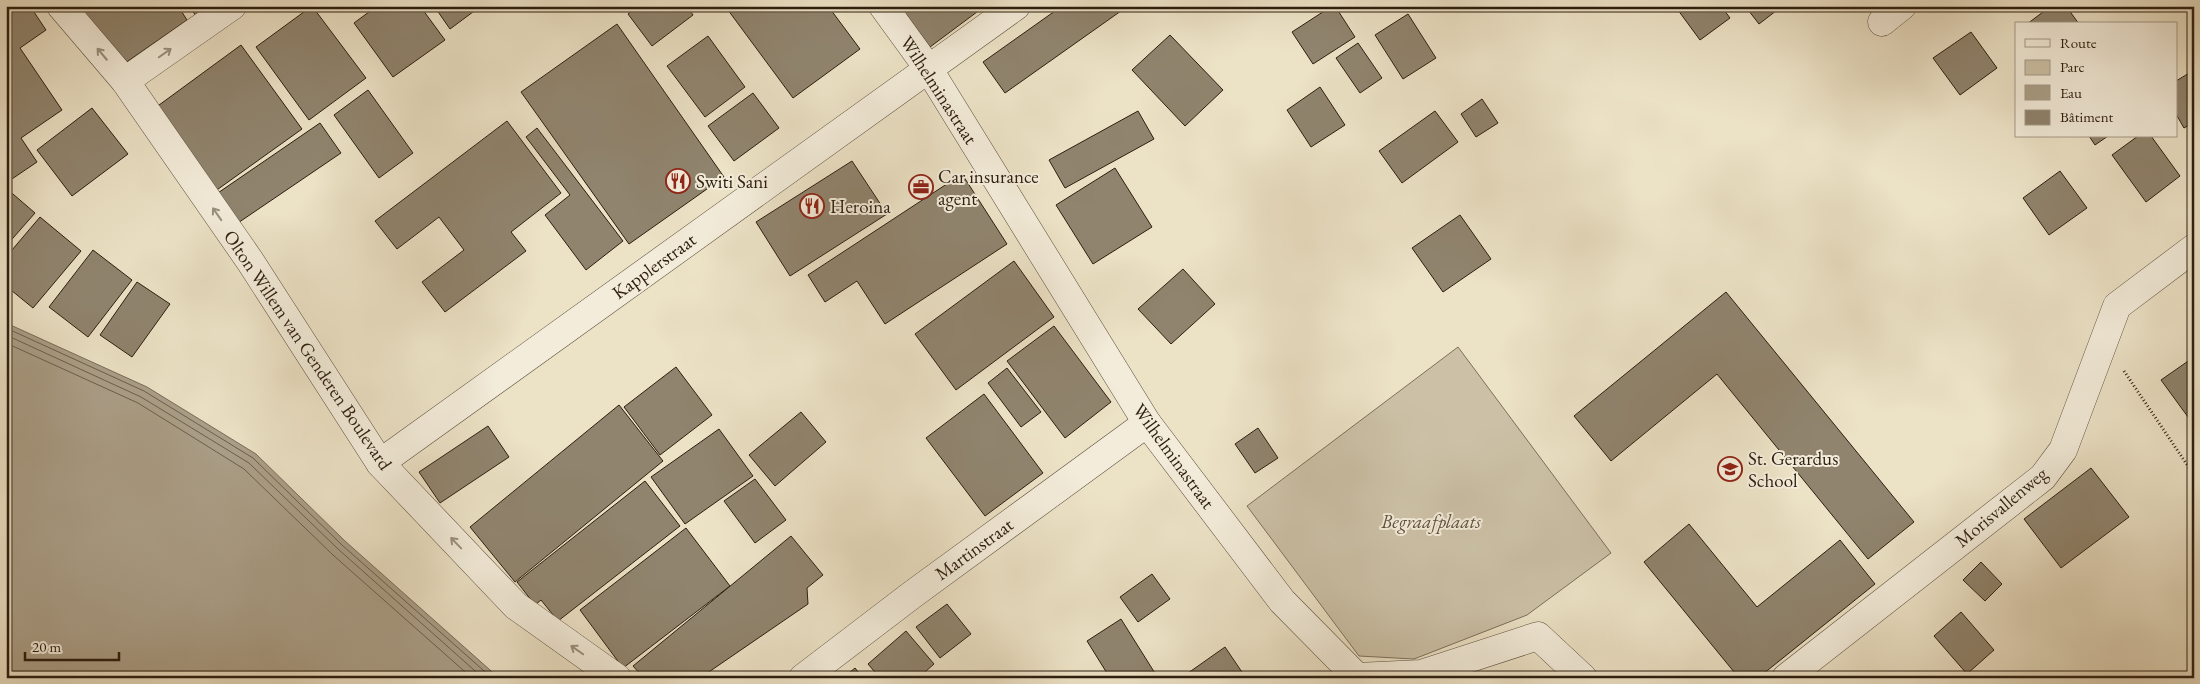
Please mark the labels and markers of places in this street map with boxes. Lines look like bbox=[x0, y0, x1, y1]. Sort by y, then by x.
place label: Car insurance agent bbox=[938, 164, 1039, 211]
restaurant icon: Switi Sani bbox=[665, 168, 691, 194]
place label: Switi Sani bbox=[696, 169, 768, 194]
office icon: Car insurance agent bbox=[908, 174, 934, 200]
restaurant icon: Heroina bbox=[799, 193, 825, 219]
place label: Heroina bbox=[830, 194, 891, 219]
place label: St. Gerardus School bbox=[1748, 446, 1838, 493]
school or university icon: St. Gerardus School bbox=[1717, 456, 1743, 482]

